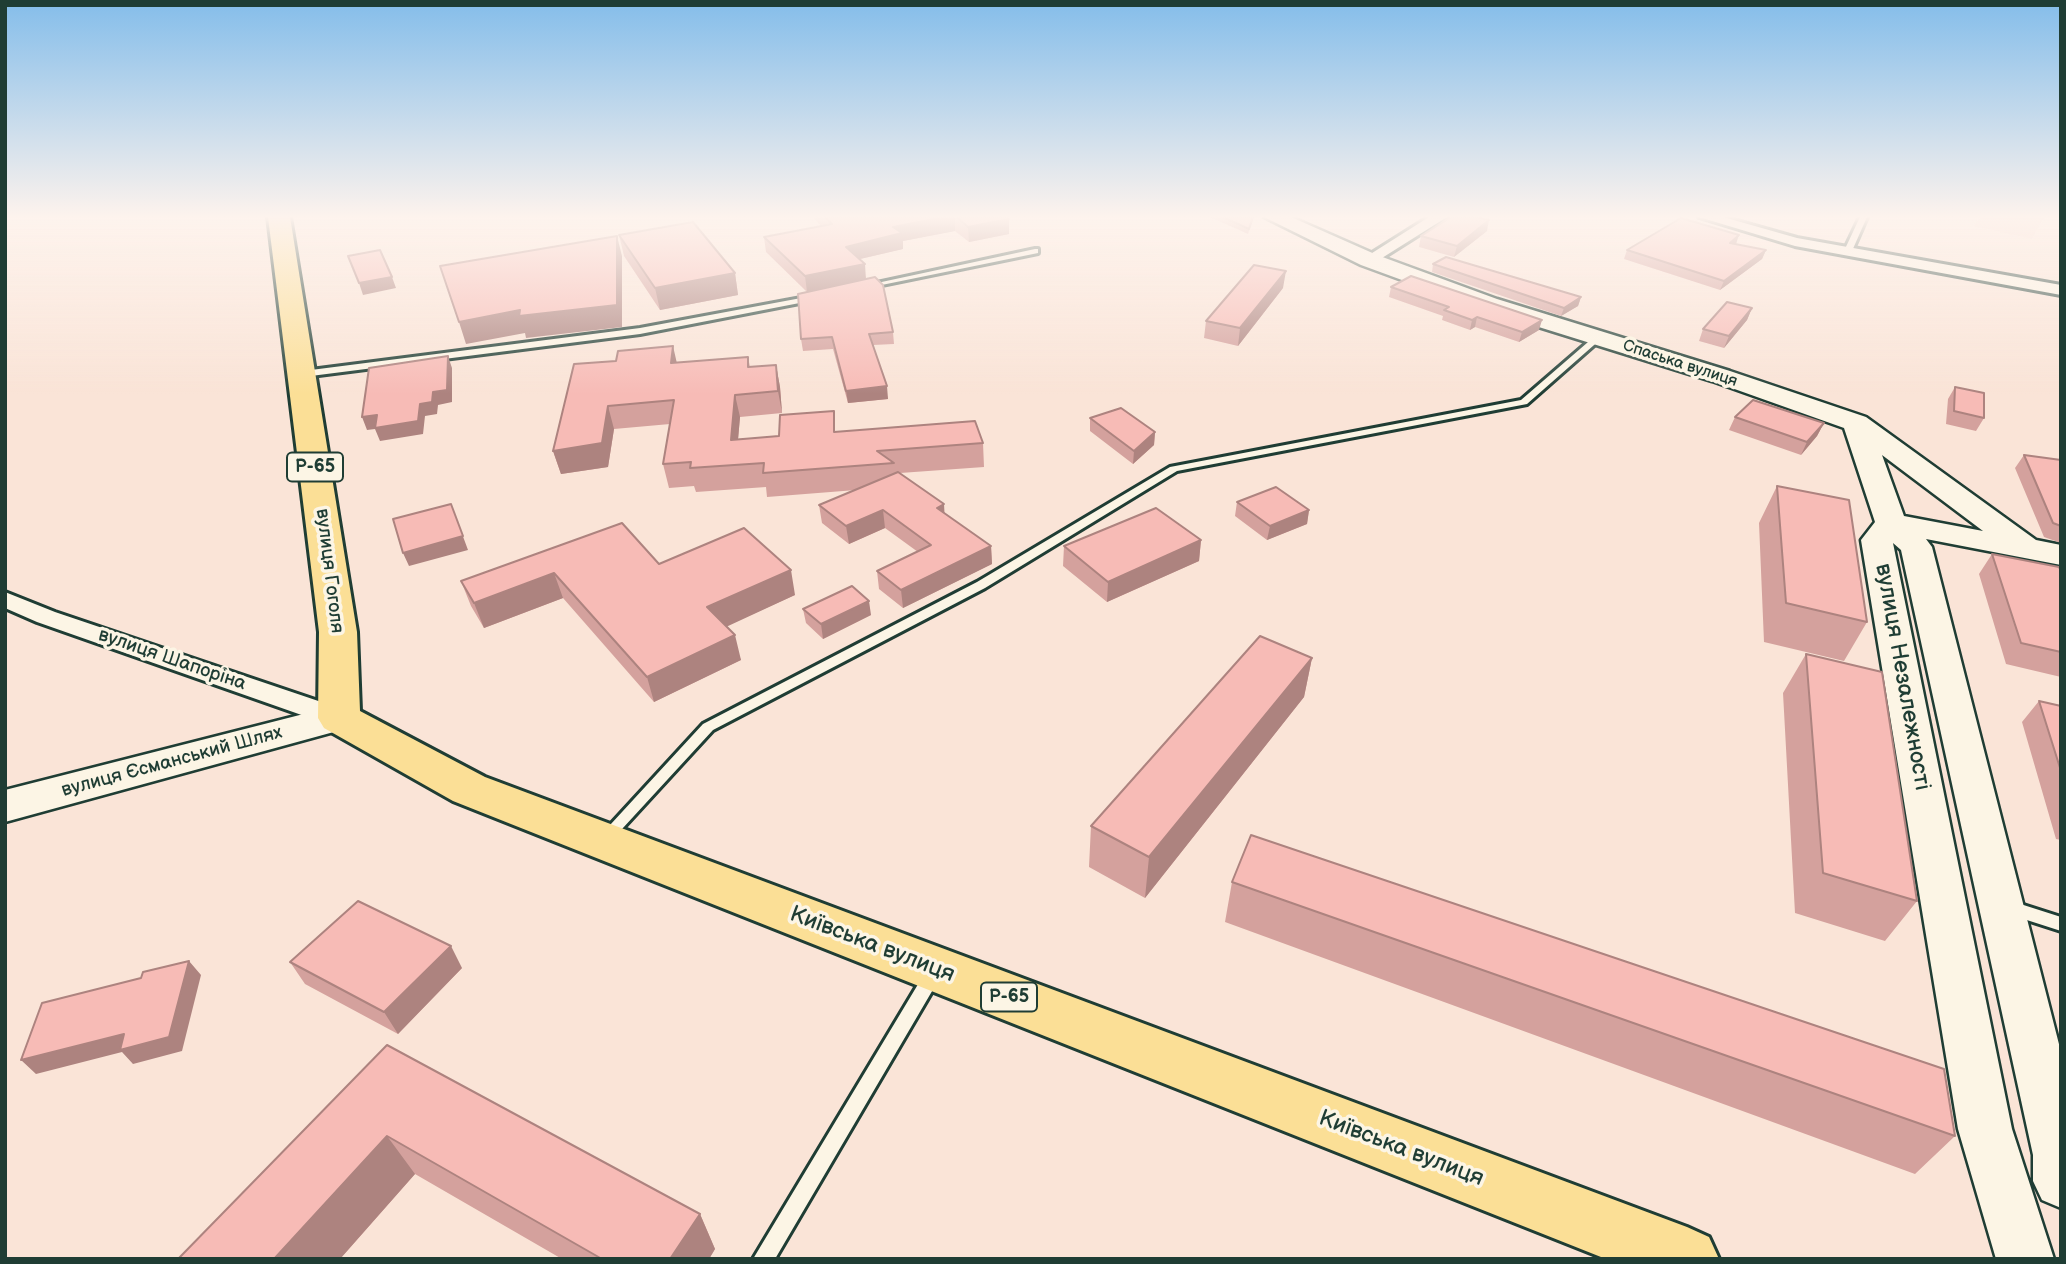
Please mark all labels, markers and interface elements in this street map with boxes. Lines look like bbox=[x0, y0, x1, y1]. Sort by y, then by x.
street label: Спаська вулиця bbox=[1620, 336, 1740, 392]
road number: Р-65 bbox=[287, 452, 343, 481]
street label: вулиця Гоголя bbox=[310, 507, 348, 635]
street label: вулиця Незалежності bbox=[1868, 561, 1936, 793]
street label: вулиця Шапоріна bbox=[95, 624, 249, 696]
street label: вулиця Єсманський Шлях bbox=[59, 722, 285, 802]
street label: Київська вулиця bbox=[786, 901, 958, 989]
road number: Р-65 bbox=[981, 982, 1037, 1012]
street label: Київська вулиця bbox=[1315, 1105, 1487, 1193]

